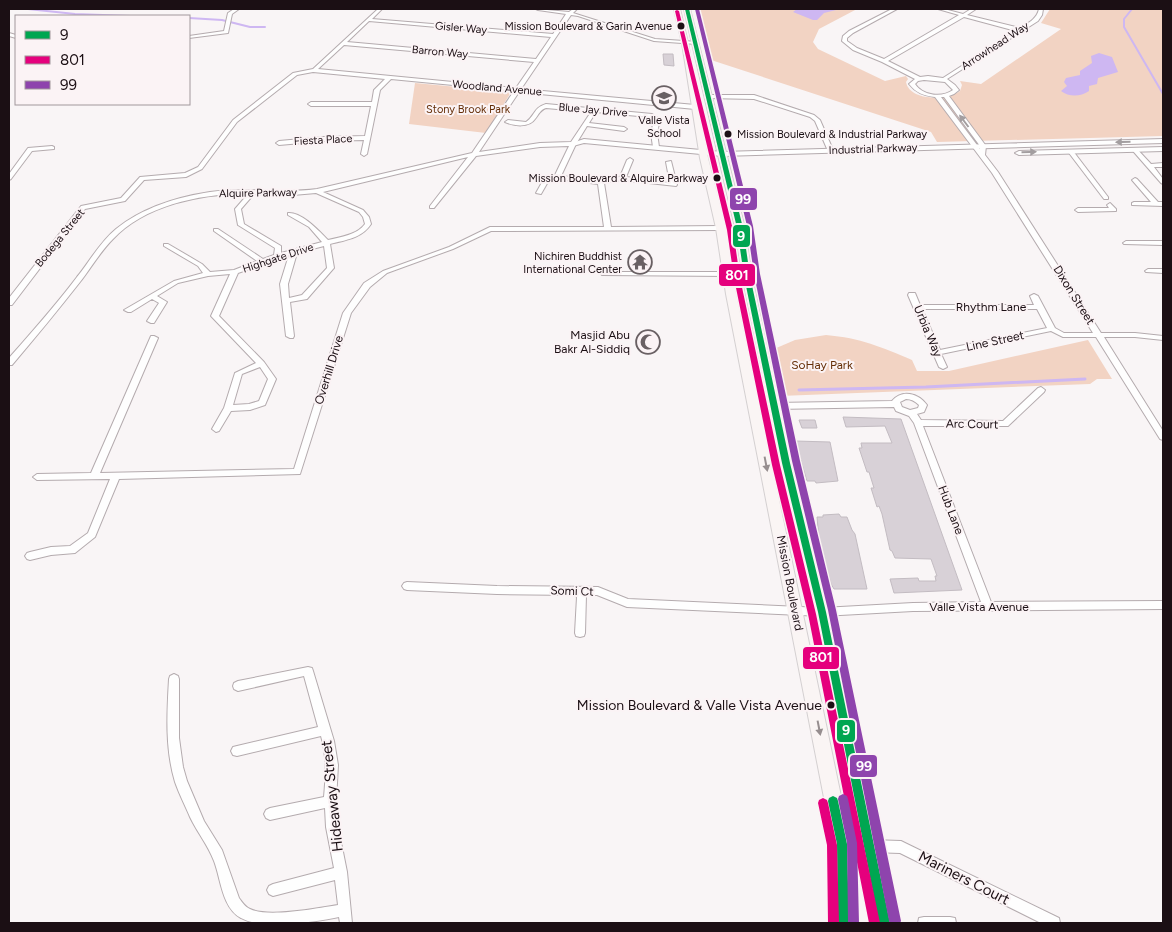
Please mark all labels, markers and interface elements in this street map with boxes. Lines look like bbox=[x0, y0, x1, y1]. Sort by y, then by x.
legend bbox=[15, 15, 190, 105]
street label: Gisler Way bbox=[434, 19, 488, 37]
street label: Arrowhead Way bbox=[959, 19, 1031, 73]
place label: Mission Boulevard & Garin Avenue bbox=[504, 20, 672, 33]
marker: Mission Boulevard & Garin Avenue bbox=[676, 21, 686, 31]
text: 9 bbox=[60, 26, 69, 44]
street label: Barron Way bbox=[411, 43, 469, 61]
text: 801 bbox=[60, 51, 85, 69]
text: 99 bbox=[60, 76, 77, 94]
street label: Woodland Avenue bbox=[452, 78, 542, 98]
school or university icon: Valle Vista School bbox=[651, 85, 677, 111]
street label: Blue Jay Drive bbox=[558, 101, 628, 119]
park label: Stony Brook Park bbox=[426, 103, 511, 116]
place label: Valle Vista School bbox=[638, 114, 690, 140]
one-way arrow bbox=[959, 114, 969, 128]
place label: Mission Boulevard & Industrial Parkway bbox=[737, 128, 927, 141]
marker: Mission Boulevard & Industrial Parkway bbox=[723, 129, 733, 139]
street label: Fiesta Place bbox=[293, 132, 353, 148]
one-way arrow bbox=[1115, 138, 1131, 146]
street label: Industrial Parkway bbox=[828, 141, 918, 157]
one-way arrow bbox=[1021, 148, 1037, 156]
place label: Mission Boulevard & Alquire Parkway bbox=[529, 172, 708, 185]
marker: Mission Boulevard & Alquire Parkway bbox=[712, 173, 722, 183]
street label: Alquire Parkway bbox=[219, 186, 297, 200]
line badge: 99 bbox=[729, 187, 758, 211]
text: 99 bbox=[735, 191, 751, 208]
street label: Bodega Street bbox=[33, 206, 87, 270]
line badge: 9 bbox=[732, 224, 751, 248]
text: 9 bbox=[737, 228, 745, 245]
street label: Highgate Drive bbox=[241, 240, 315, 276]
temple icon: Nichiren Buddhist International Center bbox=[627, 249, 653, 275]
place label: Nichiren Buddhist International Center bbox=[523, 250, 622, 276]
line badge: 801 bbox=[718, 263, 756, 287]
street label: Dixon Street bbox=[1050, 263, 1098, 327]
text: 801 bbox=[725, 267, 749, 284]
street label: Rhythm Lane bbox=[956, 300, 1027, 314]
street label: Urbia Way bbox=[911, 303, 945, 360]
place label: Masjid Abu Bakr Al-Siddiq bbox=[554, 328, 630, 356]
street label: Line Street bbox=[965, 328, 1026, 354]
mosque icon: Masjid Abu Bakr Al-Siddiq bbox=[635, 329, 661, 355]
street label: Overhill Drive bbox=[312, 333, 346, 406]
park label: SoHay Park bbox=[791, 358, 853, 372]
street label: Arc Court bbox=[946, 417, 999, 431]
one-way arrow bbox=[762, 457, 770, 472]
street label: Hub Lane bbox=[935, 484, 967, 537]
street label: Mission Boulevard bbox=[774, 534, 806, 632]
street label: Somi Ct bbox=[550, 583, 594, 599]
street label: Valle Vista Avenue bbox=[929, 600, 1029, 614]
line badge: 801 bbox=[802, 646, 840, 670]
text: 801 bbox=[809, 649, 833, 666]
place label: Mission Boulevard & Valle Vista Avenue bbox=[577, 697, 822, 714]
marker: Mission Boulevard & Valle Vista Avenue bbox=[826, 700, 836, 710]
line badge: 9 bbox=[836, 719, 856, 743]
one-way arrow bbox=[815, 720, 823, 736]
text: 9 bbox=[842, 722, 850, 739]
street label: Hideaway Street bbox=[317, 739, 347, 853]
line badge: 99 bbox=[849, 754, 878, 778]
text: 99 bbox=[856, 758, 872, 775]
street label: Mariners Court bbox=[915, 847, 1013, 909]

